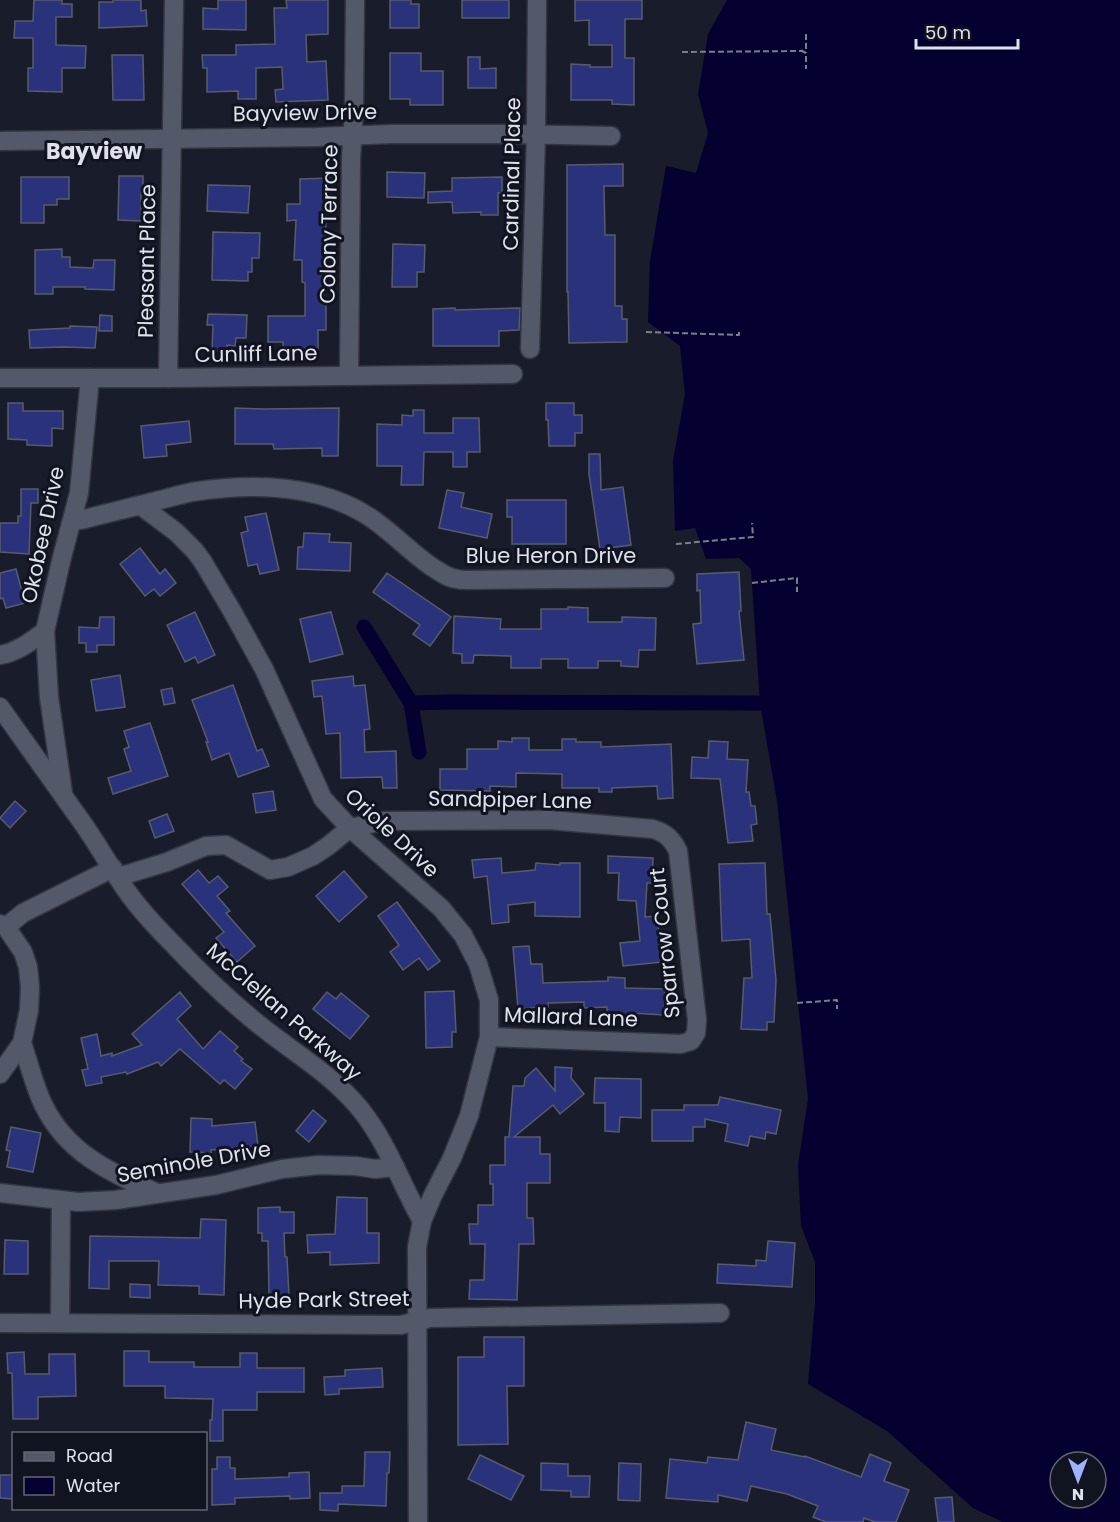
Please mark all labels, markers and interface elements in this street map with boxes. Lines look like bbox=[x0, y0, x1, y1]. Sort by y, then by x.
scale bar bbox=[916, 12, 1018, 50]
text: 50 m bbox=[925, 20, 971, 45]
street label: Bayview Drive bbox=[233, 97, 377, 128]
street label: Cardinal Place bbox=[496, 97, 527, 251]
district label: Bayview bbox=[46, 136, 142, 167]
street label: Colony Terrace bbox=[313, 144, 344, 304]
street label: Pleasant Place bbox=[131, 184, 162, 338]
street label: Cunliff Lane bbox=[194, 338, 318, 369]
street label: Okobee Drive bbox=[14, 464, 71, 606]
street label: Blue Heron Drive bbox=[466, 541, 636, 570]
street label: Oriole Drive bbox=[339, 781, 446, 884]
street label: Sandpiper Lane bbox=[428, 784, 592, 815]
street label: Sparrow Court bbox=[642, 866, 687, 1020]
street label: McClellan Parkway bbox=[200, 936, 368, 1087]
street label: Mallard Lane bbox=[503, 1000, 639, 1033]
street label: Seminole Drive bbox=[115, 1134, 273, 1189]
street label: Hyde Park Street bbox=[238, 1284, 410, 1315]
legend bbox=[12, 1432, 207, 1510]
text: Road bbox=[66, 1443, 113, 1468]
north arrow bbox=[1048, 1450, 1108, 1510]
text: Water bbox=[66, 1473, 120, 1498]
text: N bbox=[1072, 1483, 1084, 1506]

